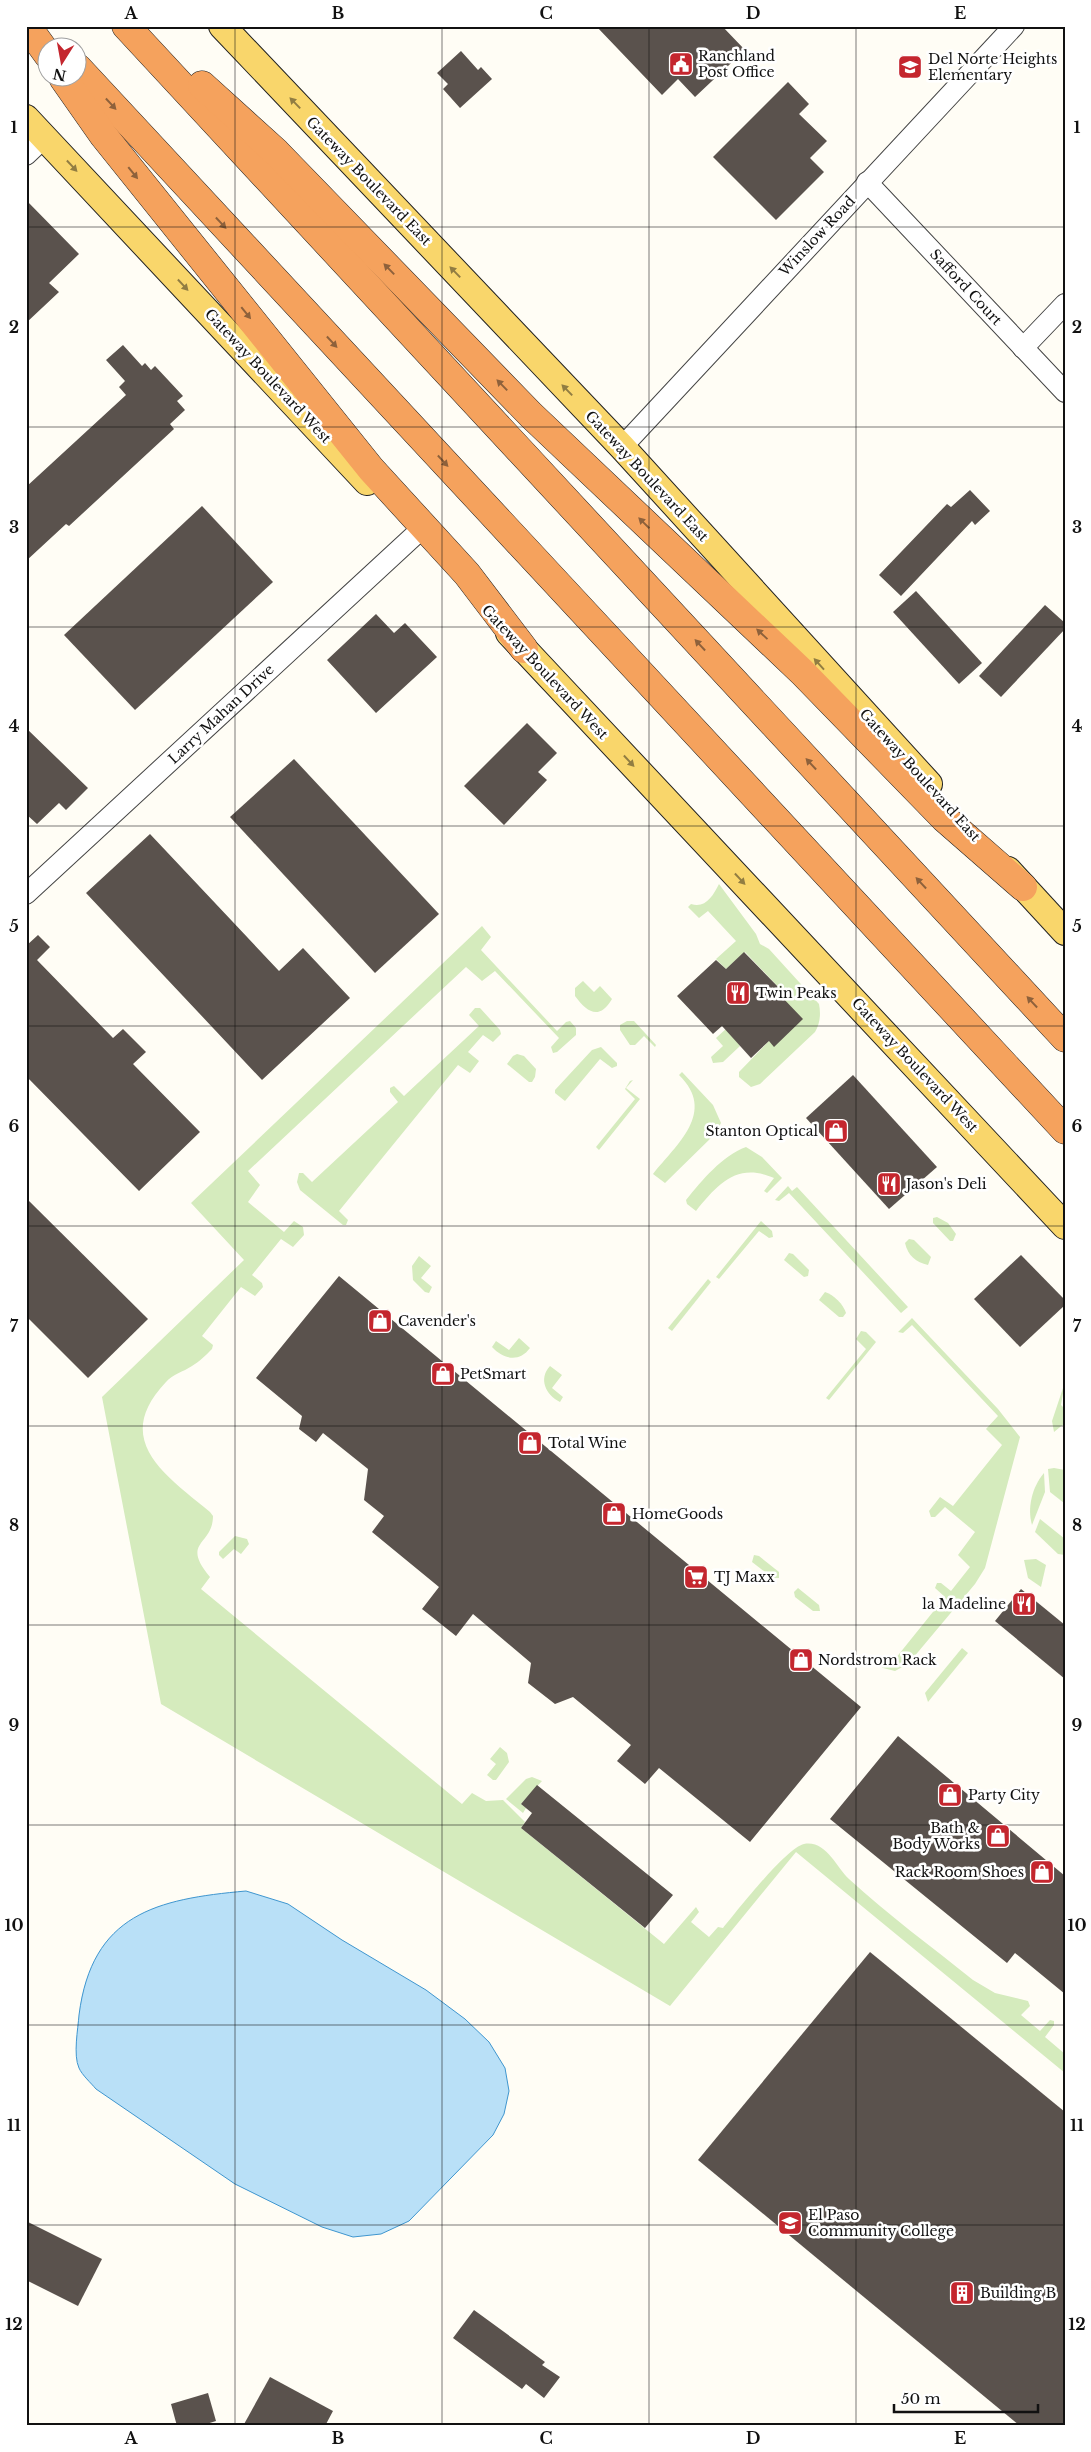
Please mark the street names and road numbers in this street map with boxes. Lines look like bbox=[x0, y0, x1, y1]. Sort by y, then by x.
street label: Gateway Boulevard East bbox=[303, 113, 436, 250]
street label: Winslow Road bbox=[774, 192, 859, 281]
street label: Safford Court bbox=[926, 245, 1006, 329]
street label: Gateway Boulevard West bbox=[201, 305, 335, 447]
street label: Gateway Boulevard East bbox=[582, 407, 713, 546]
street label: Gateway Boulevard West bbox=[478, 601, 612, 743]
street label: Larry Mahan Drive bbox=[164, 660, 278, 768]
street label: Gateway Boulevard East bbox=[856, 705, 985, 846]
street label: Gateway Boulevard West bbox=[848, 994, 982, 1136]

